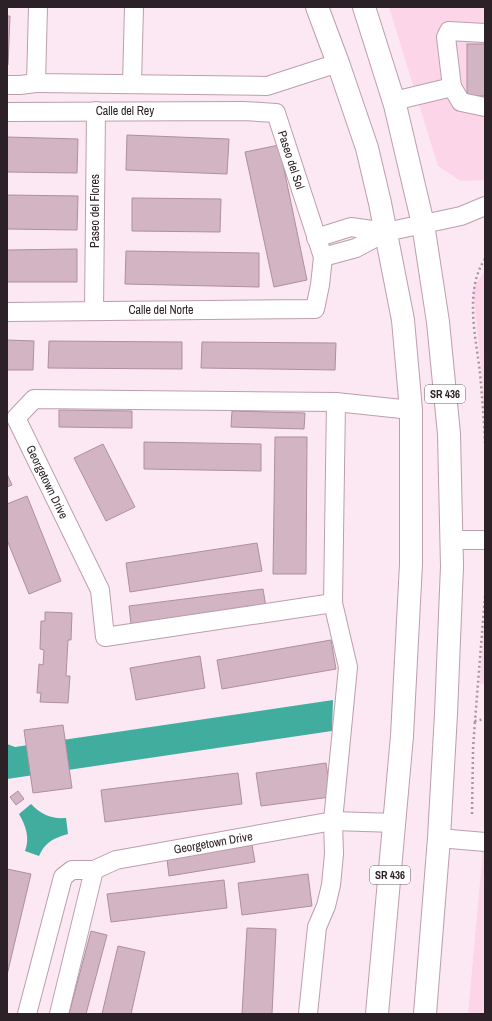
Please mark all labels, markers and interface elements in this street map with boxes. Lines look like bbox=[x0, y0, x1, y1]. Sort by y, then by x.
street label: Calle del Rey bbox=[96, 103, 154, 119]
street label: Paseo del Sol bbox=[274, 129, 308, 191]
street label: Paseo del Flores bbox=[87, 174, 103, 248]
street label: Calle del Norte bbox=[128, 302, 194, 318]
road number: SR 436 bbox=[425, 385, 465, 403]
street label: Georgetown Drive bbox=[22, 443, 72, 521]
street label: Georgetown Drive bbox=[172, 828, 254, 858]
road number: SR 436 bbox=[370, 866, 410, 884]

